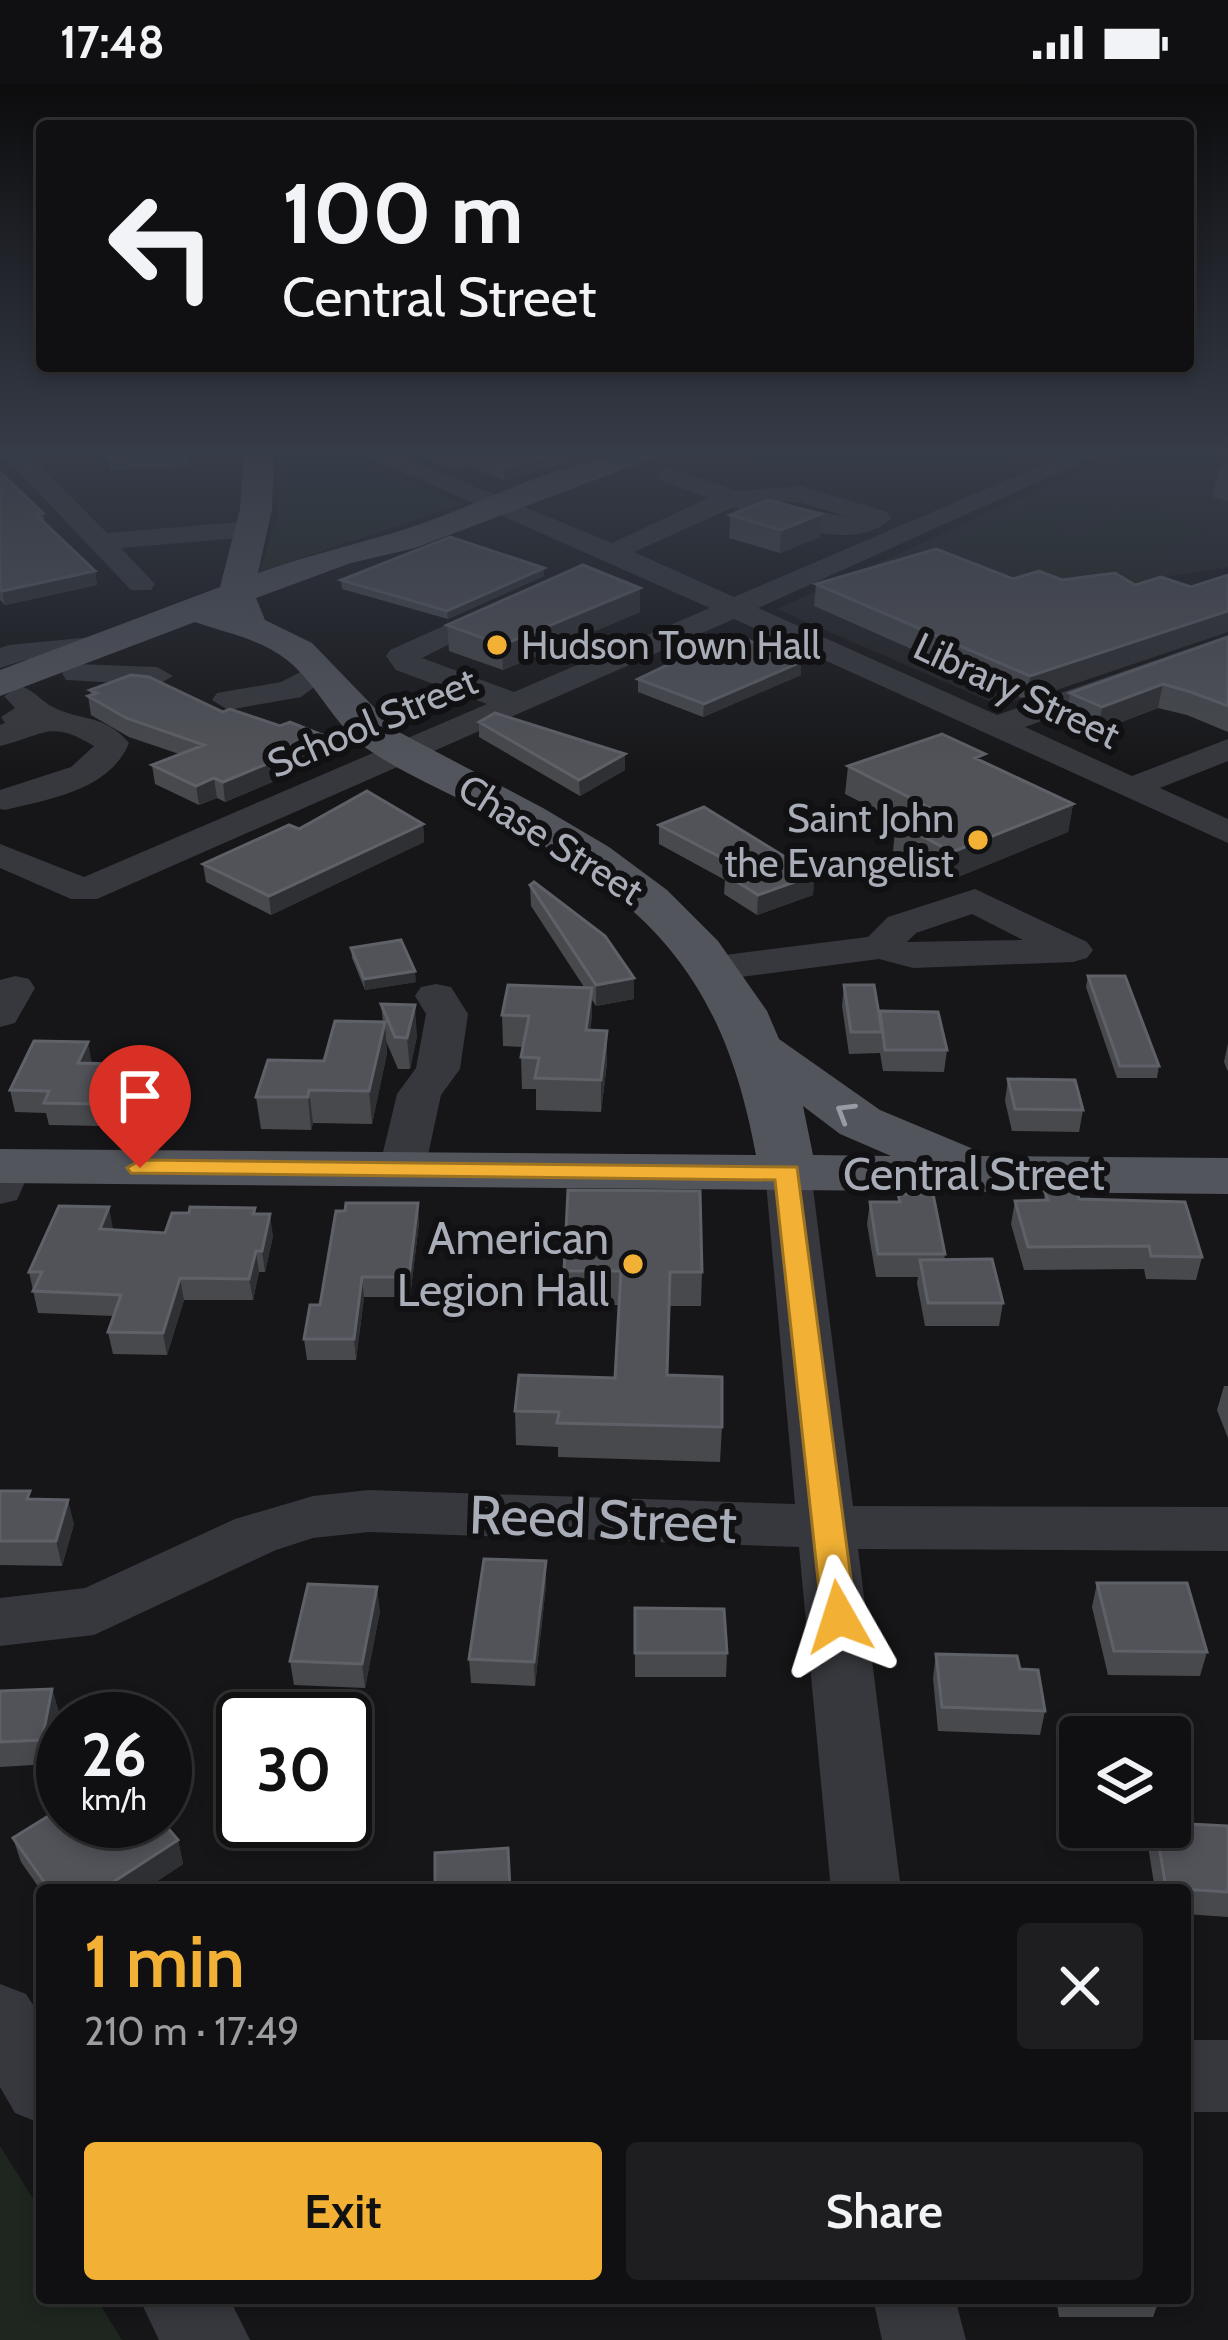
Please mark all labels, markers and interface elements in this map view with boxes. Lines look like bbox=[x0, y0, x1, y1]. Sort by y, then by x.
text: 17:48 bbox=[60, 15, 165, 69]
text: 100 m bbox=[282, 162, 524, 264]
icon: left bbox=[84, 168, 240, 324]
text: Central Street bbox=[282, 264, 596, 330]
place label: Hudson Town Hall bbox=[521, 621, 820, 669]
street label: Library Street bbox=[907, 621, 1127, 759]
marker: Hudson Town Hall bbox=[484, 632, 510, 658]
street label: School Street bbox=[260, 656, 484, 788]
street label: Chase Street bbox=[450, 763, 652, 915]
place label: Saint John the Evangelist bbox=[724, 794, 954, 887]
marker: Saint John the Evangelist bbox=[965, 827, 991, 853]
pin bbox=[89, 1045, 191, 1168]
icon: arrive bbox=[107, 1063, 173, 1129]
one-way arrow bbox=[836, 1104, 858, 1126]
street label: Central Street bbox=[843, 1147, 1105, 1201]
place label: American Legion Hall bbox=[397, 1211, 609, 1317]
marker: American Legion Hall bbox=[620, 1251, 646, 1277]
street label: Reed Street bbox=[468, 1481, 738, 1557]
position arrow bbox=[776, 1554, 902, 1680]
speed limit sign: 30 bbox=[216, 1692, 372, 1848]
map controls bbox=[1059, 1716, 1191, 1848]
button: layers bbox=[1059, 1716, 1191, 1848]
text: 26 bbox=[81, 1718, 147, 1791]
text: km/h bbox=[81, 1781, 147, 1818]
text: 1 min bbox=[84, 1918, 245, 2005]
button: close bbox=[1017, 1923, 1143, 2049]
text: 210 m · 17:49 bbox=[84, 2007, 299, 2055]
button: Exit bbox=[84, 2142, 602, 2280]
button: Share bbox=[626, 2142, 1143, 2280]

